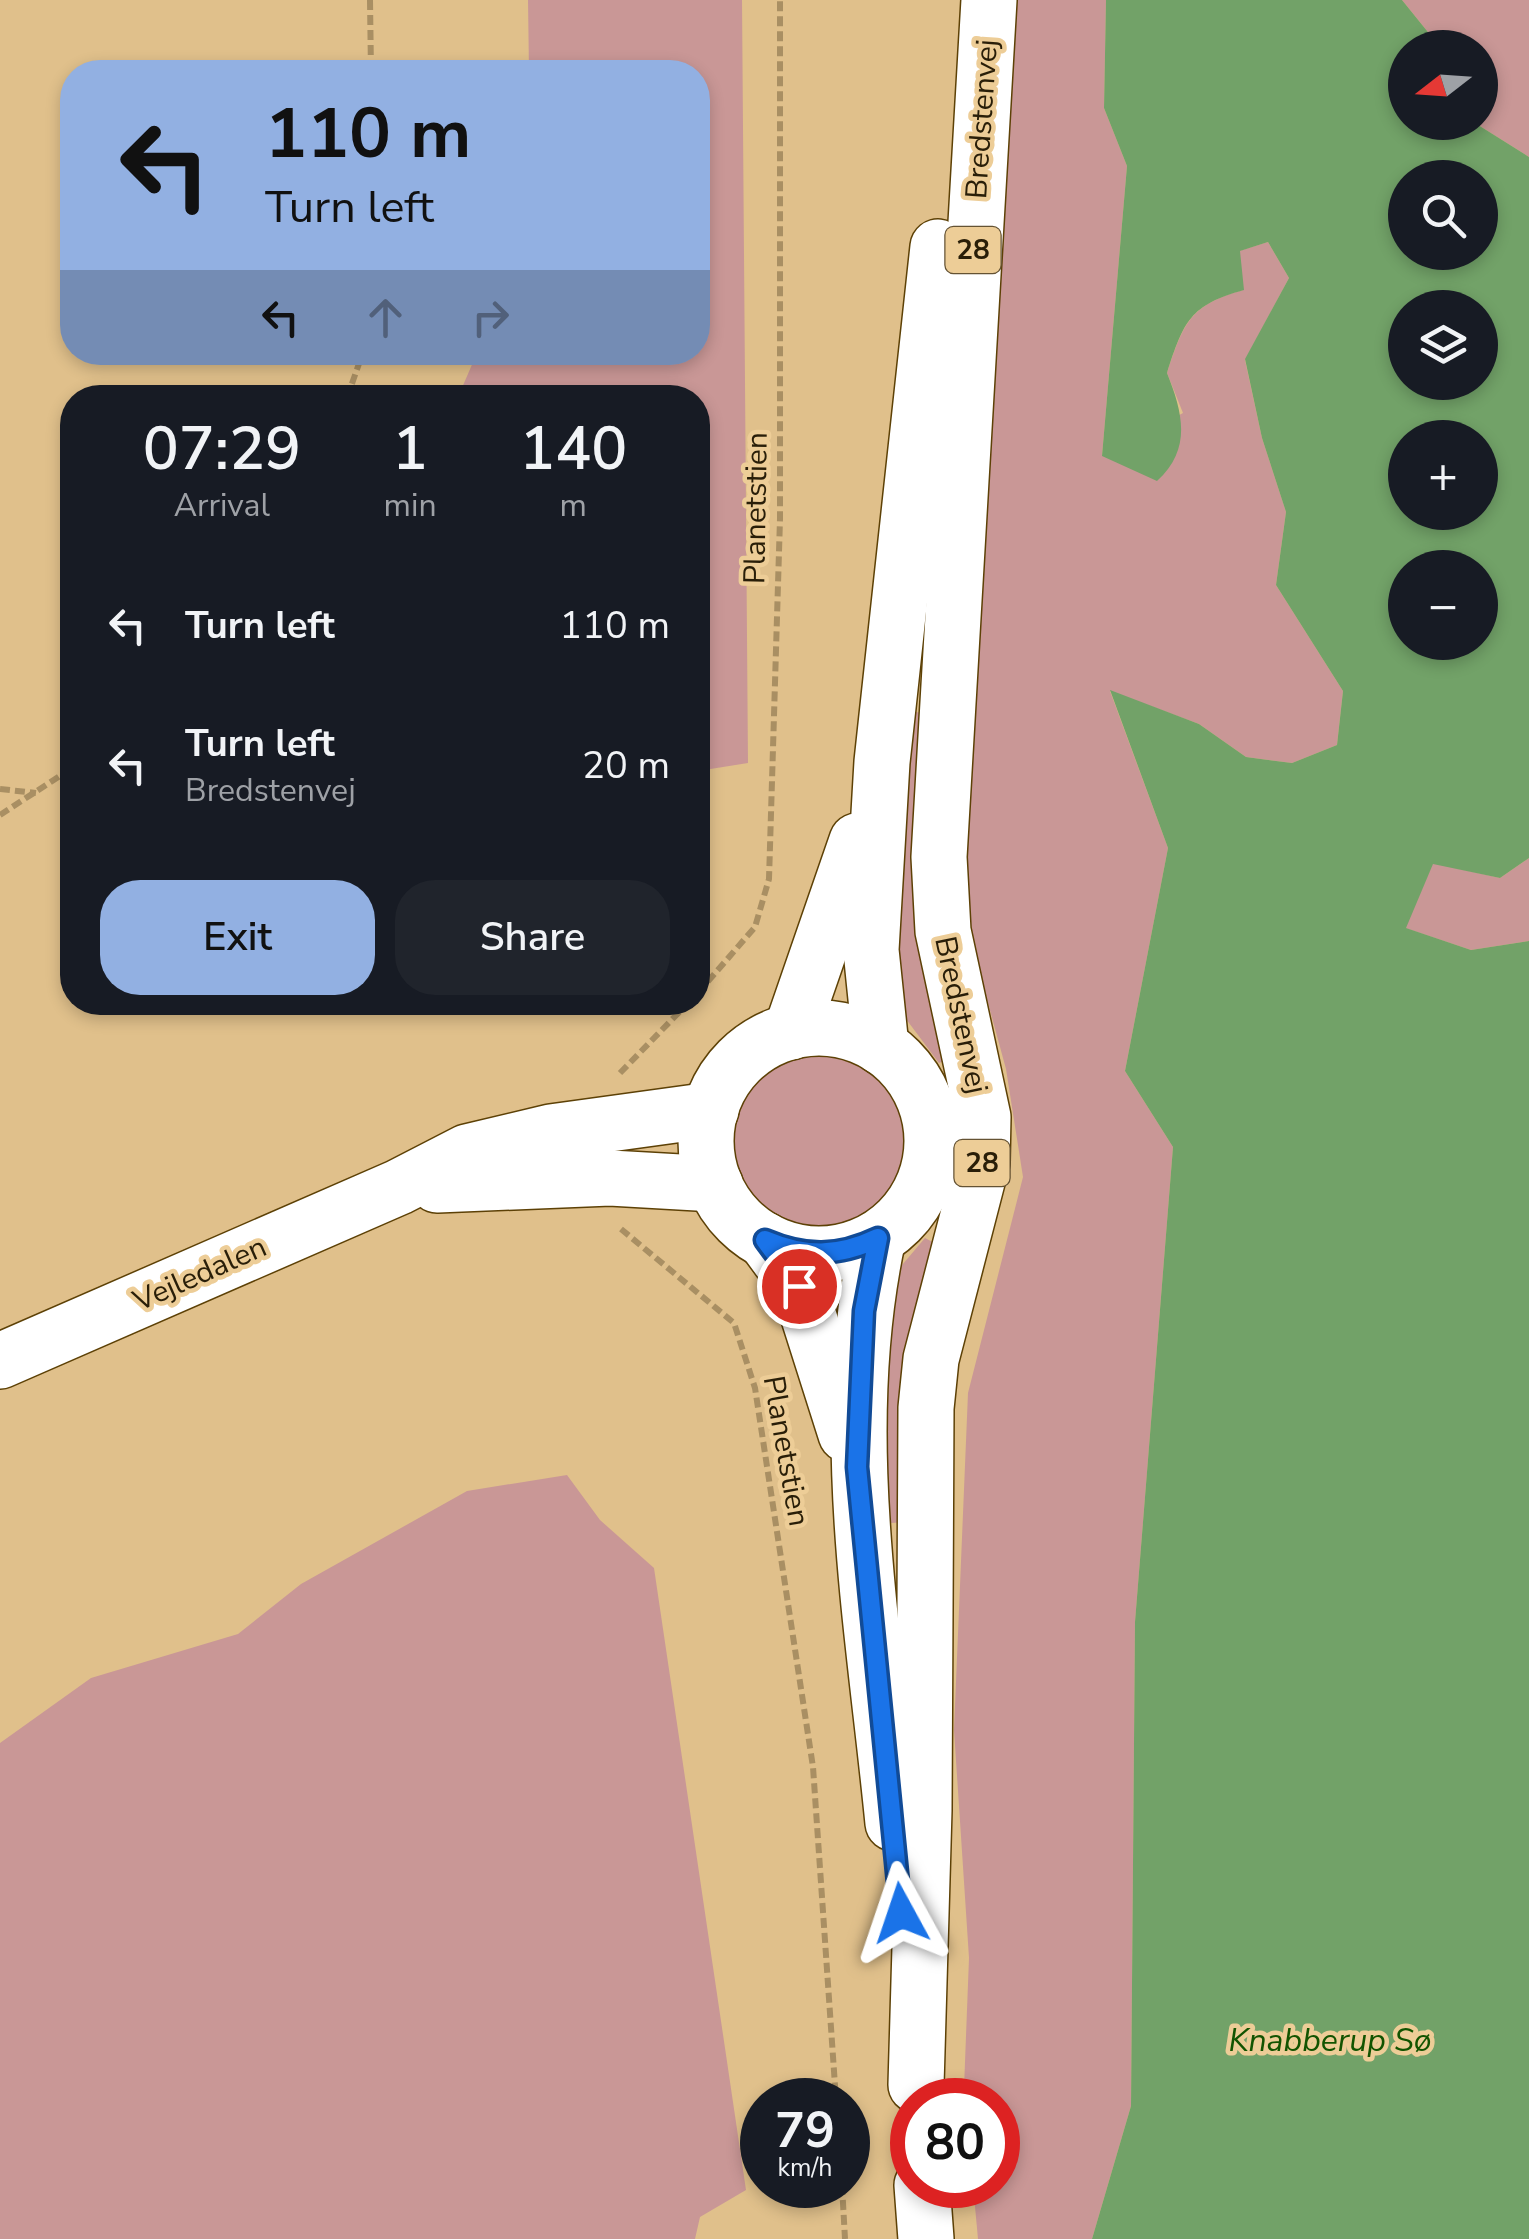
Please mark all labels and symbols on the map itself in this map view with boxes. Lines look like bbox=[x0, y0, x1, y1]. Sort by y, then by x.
north arrow bbox=[1388, 30, 1498, 140]
street label: Bredstenvej bbox=[956, 38, 1008, 200]
road number: 28 bbox=[946, 227, 1000, 273]
street label: Planetstien bbox=[734, 432, 778, 584]
street label: Bredstenvej bbox=[924, 932, 998, 1098]
road number: 28 bbox=[954, 1140, 1010, 1186]
street label: Vejledalen bbox=[126, 1226, 273, 1322]
pin bbox=[757, 1244, 842, 1329]
street label: Planetstien bbox=[753, 1373, 819, 1529]
position arrow bbox=[849, 1861, 953, 1965]
water label: Knabberup Sø bbox=[1228, 2019, 1432, 2062]
speed limit sign: 80 bbox=[890, 2078, 1020, 2208]

